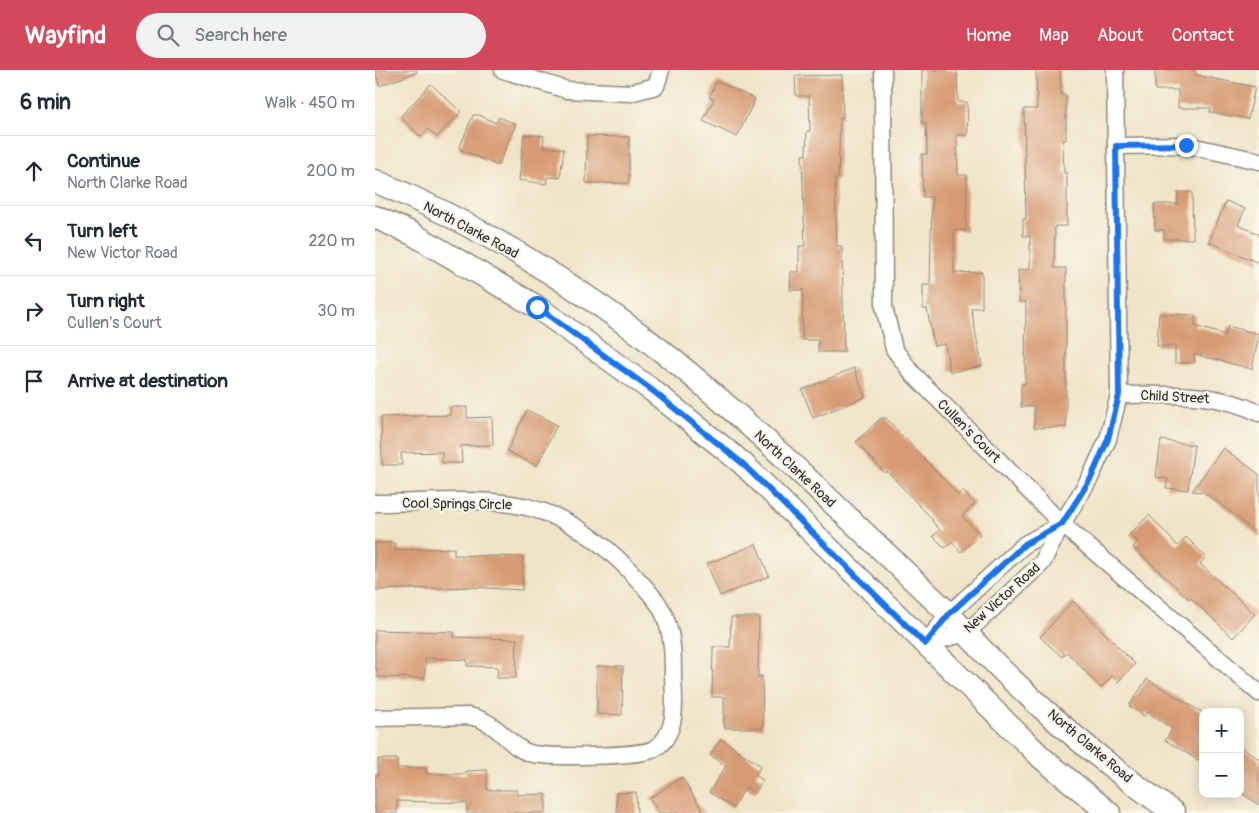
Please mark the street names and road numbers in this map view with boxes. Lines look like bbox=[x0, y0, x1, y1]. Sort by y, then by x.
street label: North Clarke Road bbox=[420, 198, 522, 262]
street label: Child Street bbox=[1140, 387, 1210, 407]
street label: Cullen's Court bbox=[934, 396, 1005, 467]
street label: North Clarke Road bbox=[751, 427, 839, 511]
street label: Cool Springs Circle bbox=[402, 495, 512, 513]
street label: New Victor Road bbox=[960, 559, 1044, 637]
street label: North Clarke Road bbox=[1044, 706, 1136, 786]

